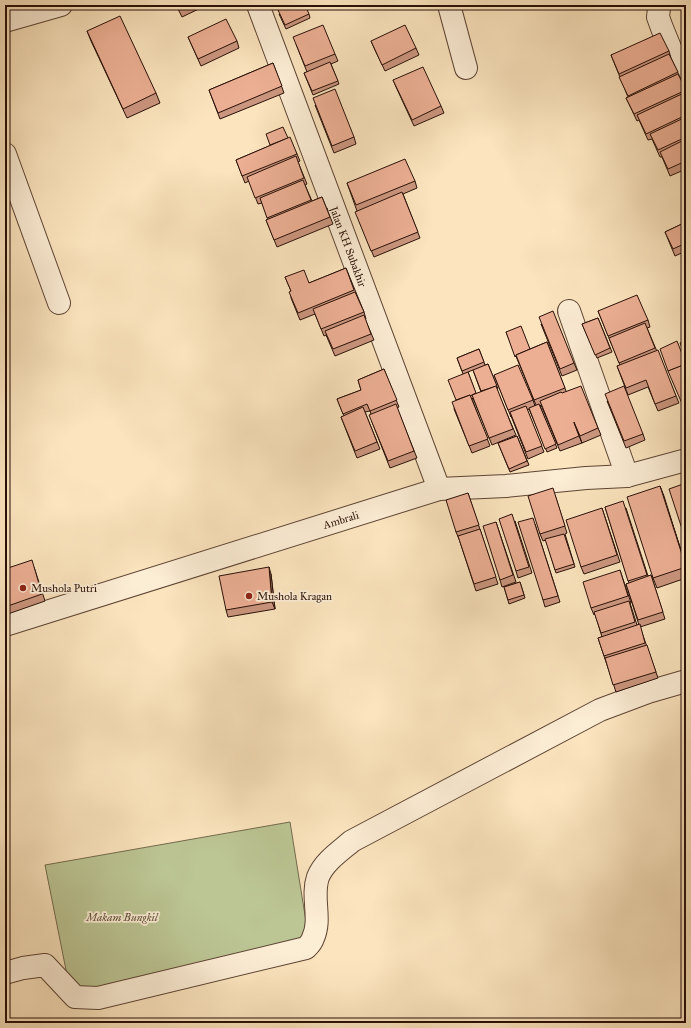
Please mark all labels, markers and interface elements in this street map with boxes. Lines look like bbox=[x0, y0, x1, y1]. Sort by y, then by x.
street label: Jalan KH Subakhir bbox=[326, 204, 369, 290]
street label: Ambrali bbox=[321, 509, 361, 532]
place label: Mushola Putri bbox=[31, 582, 97, 595]
marker: Mushola Putri bbox=[18, 583, 28, 593]
place label: Mushola Kragan bbox=[257, 590, 332, 603]
marker: Mushola Kragan bbox=[244, 591, 254, 601]
park label: Makam Bungkil bbox=[85, 911, 159, 924]

